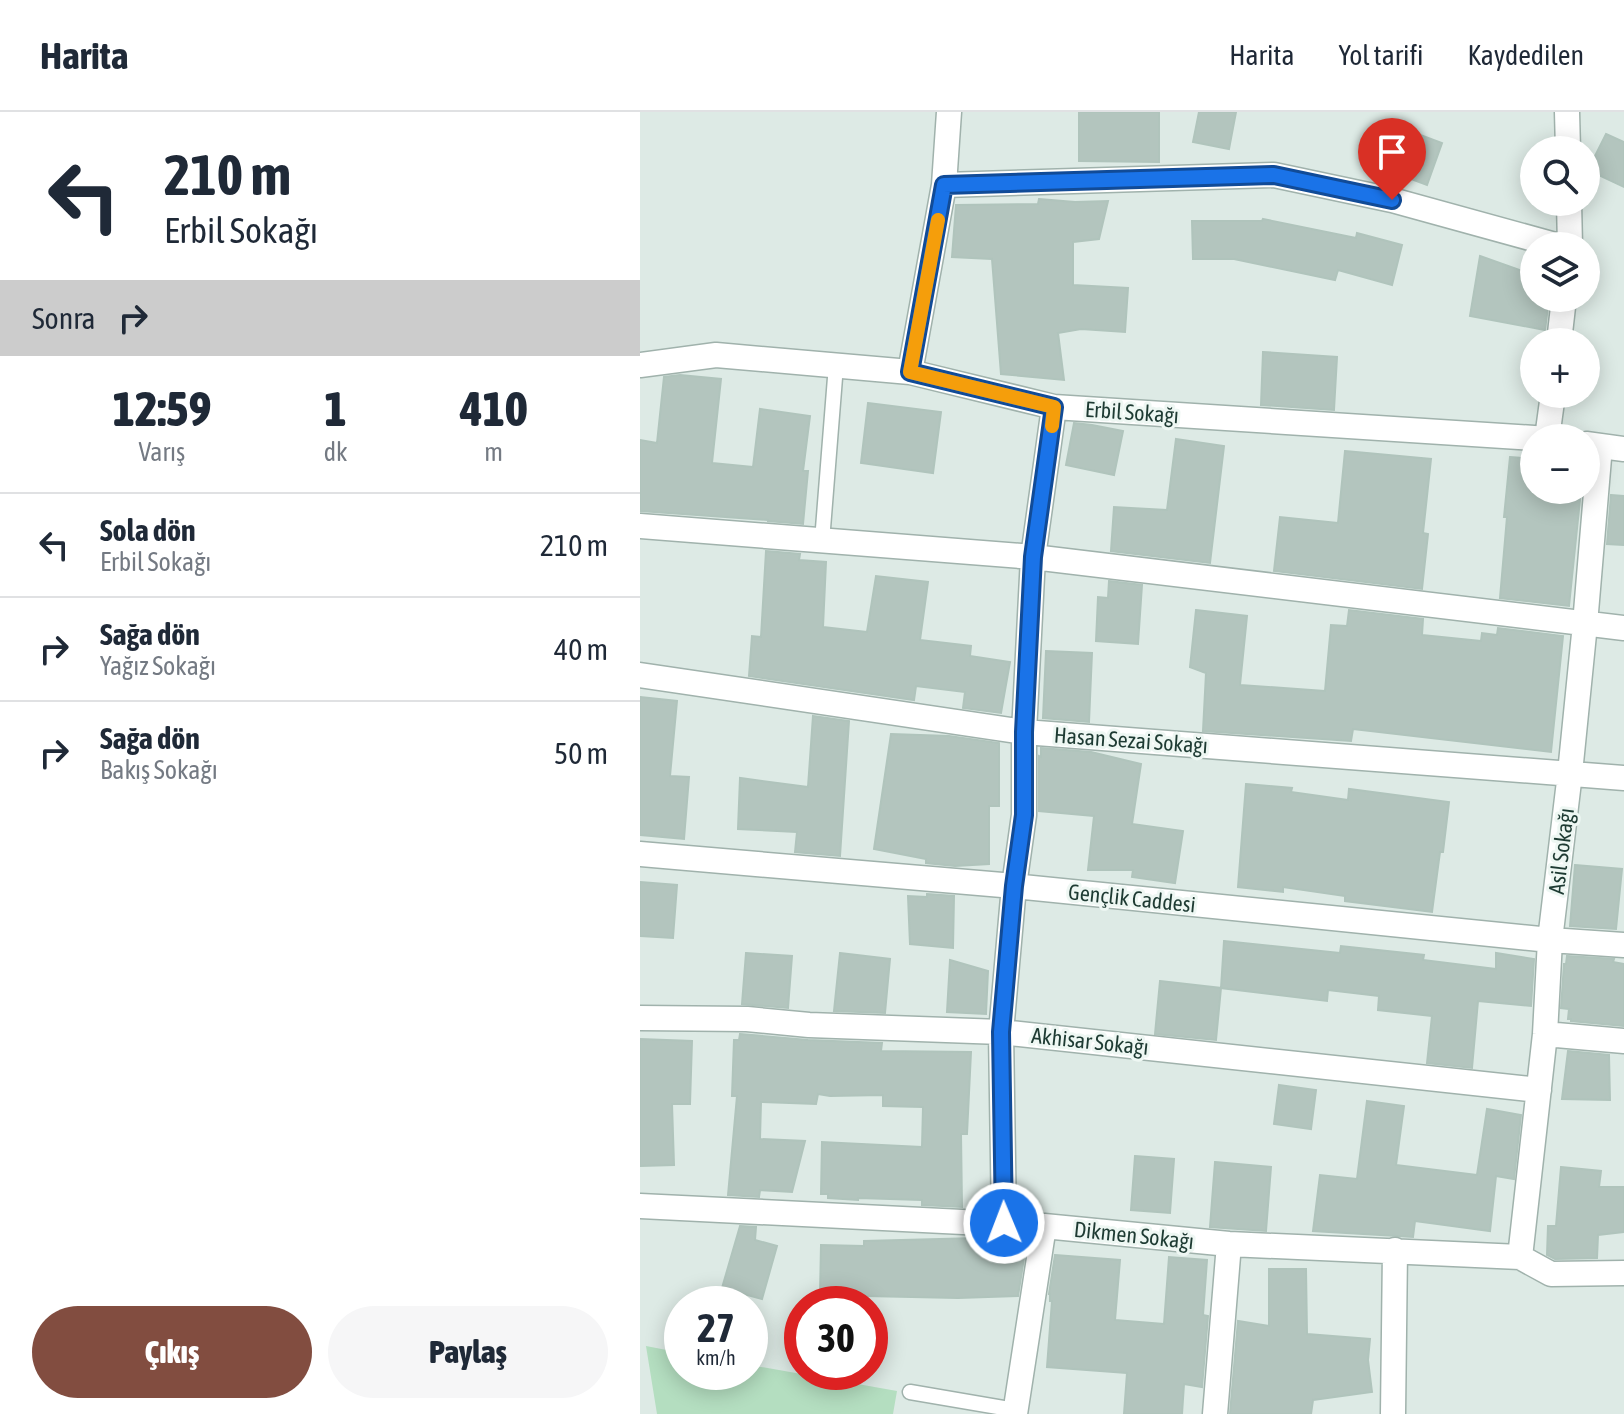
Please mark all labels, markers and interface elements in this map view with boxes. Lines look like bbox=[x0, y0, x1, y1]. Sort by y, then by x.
text: Harita bbox=[40, 34, 128, 77]
text: Harita bbox=[1229, 39, 1294, 71]
text: Yol tarifi bbox=[1338, 39, 1424, 71]
text: Kaydedilen bbox=[1468, 39, 1584, 71]
pin bbox=[1358, 118, 1426, 200]
icon: arrive bbox=[1370, 130, 1414, 174]
map controls bbox=[1520, 136, 1600, 504]
button: search bbox=[1520, 136, 1600, 216]
text: 210 m bbox=[164, 143, 291, 207]
icon: left bbox=[32, 144, 136, 248]
text: Erbil Sokağı bbox=[164, 209, 318, 251]
button: layers bbox=[1520, 232, 1600, 312]
icon: right bbox=[111, 296, 155, 340]
text: Sonra bbox=[32, 301, 95, 335]
button: + bbox=[1520, 328, 1600, 408]
text: 12:59 bbox=[112, 381, 211, 436]
text: 1 bbox=[324, 381, 347, 436]
text: 410 bbox=[460, 381, 528, 436]
street label: Erbil Sokağı bbox=[1084, 396, 1180, 428]
button: − bbox=[1520, 424, 1600, 504]
text: Varış bbox=[138, 437, 185, 467]
text: dk bbox=[324, 437, 347, 467]
text: m bbox=[484, 437, 503, 467]
text: Sola dön bbox=[100, 513, 196, 547]
icon: left bbox=[32, 523, 76, 567]
text: 210 m bbox=[540, 528, 608, 562]
text: Erbil Sokağı bbox=[100, 547, 211, 577]
text: Sağa dön bbox=[100, 617, 200, 651]
icon: right bbox=[32, 627, 76, 671]
text: 40 m bbox=[554, 632, 608, 666]
text: Yağız Sokağı bbox=[100, 651, 216, 681]
text: Sağa dön bbox=[100, 721, 200, 755]
street label: Hasan Sezai Sokağı bbox=[1053, 722, 1209, 758]
icon: right bbox=[32, 731, 76, 775]
text: 50 m bbox=[554, 736, 608, 770]
text: Bakış Sokağı bbox=[100, 755, 218, 785]
street label: Asil Sokağı bbox=[1543, 807, 1579, 895]
street label: Gençlik Caddesi bbox=[1067, 878, 1197, 918]
street label: Akhisar Sokağı bbox=[1030, 1022, 1150, 1060]
position arrow bbox=[962, 1181, 1046, 1265]
street label: Dikmen Sokağı bbox=[1073, 1216, 1195, 1254]
speed limit sign: 30 bbox=[784, 1286, 888, 1390]
text: 27 bbox=[697, 1305, 735, 1350]
button: Çıkış bbox=[32, 1306, 312, 1398]
button: Paylaş bbox=[328, 1306, 608, 1398]
text: km/h bbox=[696, 1346, 736, 1369]

